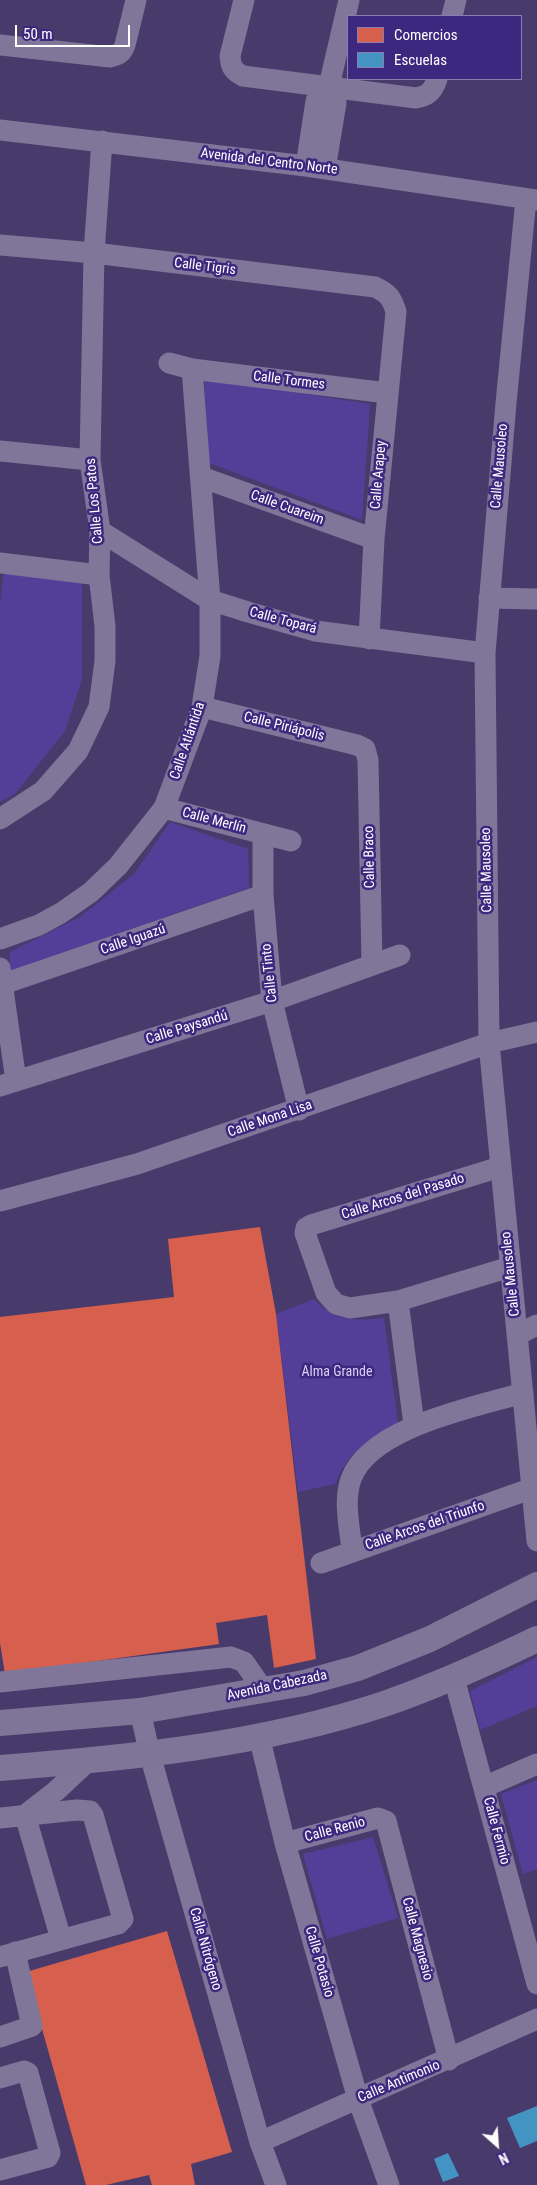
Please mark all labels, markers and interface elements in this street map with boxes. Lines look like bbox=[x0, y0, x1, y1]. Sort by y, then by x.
scale bar bbox=[18, 15, 132, 47]
legend bbox=[347, 15, 522, 80]
text: 50 m bbox=[23, 25, 53, 43]
text: Comercios bbox=[394, 26, 458, 44]
text: Escuelas bbox=[394, 51, 447, 69]
street label: Avenida del Centro Norte bbox=[200, 145, 338, 179]
street label: Calle Tigris bbox=[173, 255, 237, 279]
street label: Calle Tormes bbox=[252, 368, 326, 394]
street label: Calle Mausoleo bbox=[488, 423, 512, 509]
street label: Calle Arapey bbox=[368, 440, 390, 510]
street label: Calle Los Patos bbox=[83, 457, 107, 545]
street label: Calle Cuareim bbox=[248, 487, 326, 529]
street label: Calle Topará bbox=[248, 604, 318, 638]
street label: Calle Atlántida bbox=[167, 700, 209, 782]
street label: Calle Piriápolis bbox=[242, 709, 326, 745]
street label: Calle Merlín bbox=[180, 804, 248, 838]
street label: Calle Braco bbox=[361, 826, 379, 888]
street label: Calle Mausoleo bbox=[478, 827, 496, 913]
street label: Calle Iguazú bbox=[98, 921, 168, 959]
street label: Calle Tinto bbox=[259, 943, 281, 1003]
street label: Calle Paysandú bbox=[144, 1008, 230, 1048]
street label: Calle Mona Lisa bbox=[226, 1097, 314, 1141]
street label: Calle Arcos del Pasado bbox=[340, 1170, 466, 1224]
street label: Calle Mausoleo bbox=[498, 1231, 524, 1317]
park label: Alma Grande bbox=[301, 1364, 373, 1380]
street label: Calle Arcos del Triunfo bbox=[363, 1498, 487, 1554]
street label: Avenida Cabezada bbox=[226, 1667, 328, 1705]
street label: Calle Fermio bbox=[479, 1795, 513, 1867]
street label: Calle Renio bbox=[303, 1814, 367, 1846]
street label: Calle Magnesio bbox=[398, 1896, 436, 1982]
street label: Calle Nitrógeno bbox=[185, 1906, 225, 1992]
street label: Calle Potasio bbox=[301, 1925, 337, 1999]
street label: Calle Antimonio bbox=[355, 2057, 443, 2107]
north arrow bbox=[472, 2120, 522, 2170]
text: N bbox=[496, 2149, 511, 2168]

